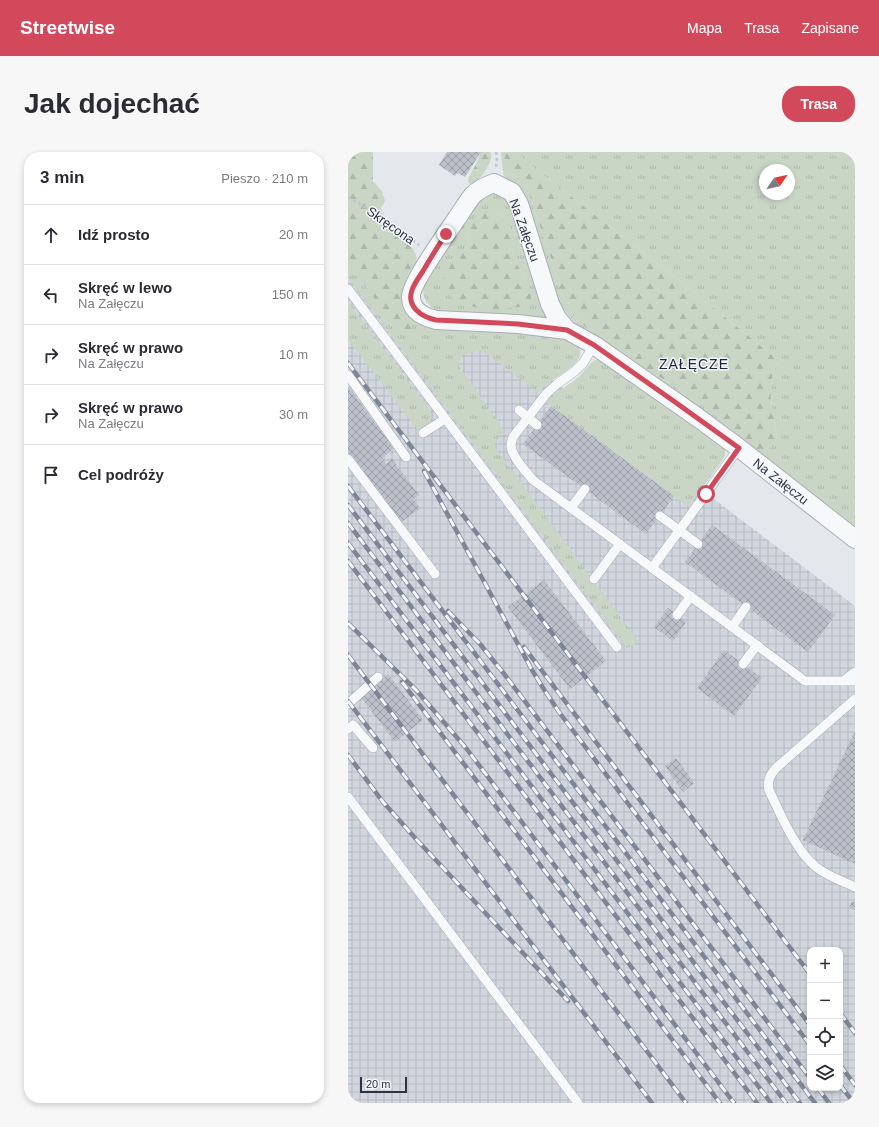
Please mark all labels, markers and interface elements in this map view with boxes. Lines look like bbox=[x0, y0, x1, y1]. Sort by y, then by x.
text: Streetwise bbox=[20, 17, 115, 38]
text: Mapa bbox=[687, 20, 722, 36]
text: Trasa bbox=[744, 20, 779, 36]
text: Zapisane bbox=[801, 20, 859, 36]
button: Trasa bbox=[782, 86, 855, 122]
text: Jak dojechać bbox=[24, 88, 200, 119]
north arrow bbox=[759, 164, 795, 200]
text: 3 min bbox=[40, 168, 84, 187]
text: Pieszo · 210 m bbox=[221, 171, 308, 186]
street label: Na Załęczu bbox=[506, 197, 543, 264]
street label: Skręcona bbox=[364, 204, 418, 248]
icon: ahead bbox=[40, 224, 62, 246]
route end bbox=[437, 225, 455, 243]
text: Idź prosto bbox=[78, 226, 150, 243]
text: 20 m bbox=[279, 227, 308, 242]
text: Skręć w lewo bbox=[78, 279, 172, 296]
icon: left bbox=[40, 284, 62, 306]
text: 150 m bbox=[272, 287, 308, 302]
text: Na Załęczu bbox=[78, 296, 144, 311]
text: Skręć w prawo bbox=[78, 339, 183, 356]
icon: right bbox=[40, 344, 62, 366]
text: 10 m bbox=[279, 347, 308, 362]
text: Na Załęczu bbox=[78, 356, 144, 371]
district label: ZAŁĘCZE bbox=[659, 356, 729, 372]
text: Skręć w prawo bbox=[78, 399, 183, 416]
icon: right bbox=[40, 404, 62, 426]
text: 30 m bbox=[279, 407, 308, 422]
text: Na Załęczu bbox=[78, 416, 144, 431]
street label: Na Załęczu bbox=[750, 455, 811, 508]
icon: arrive bbox=[40, 464, 62, 486]
text: Cel podróży bbox=[78, 466, 164, 483]
route start bbox=[697, 485, 715, 503]
map controls bbox=[807, 947, 843, 1091]
button: + bbox=[807, 947, 843, 983]
button: − bbox=[807, 983, 843, 1019]
button: locate bbox=[807, 1019, 843, 1055]
button: layers bbox=[807, 1055, 843, 1091]
scale bar bbox=[360, 1075, 407, 1094]
text: 20 m bbox=[366, 1078, 390, 1090]

